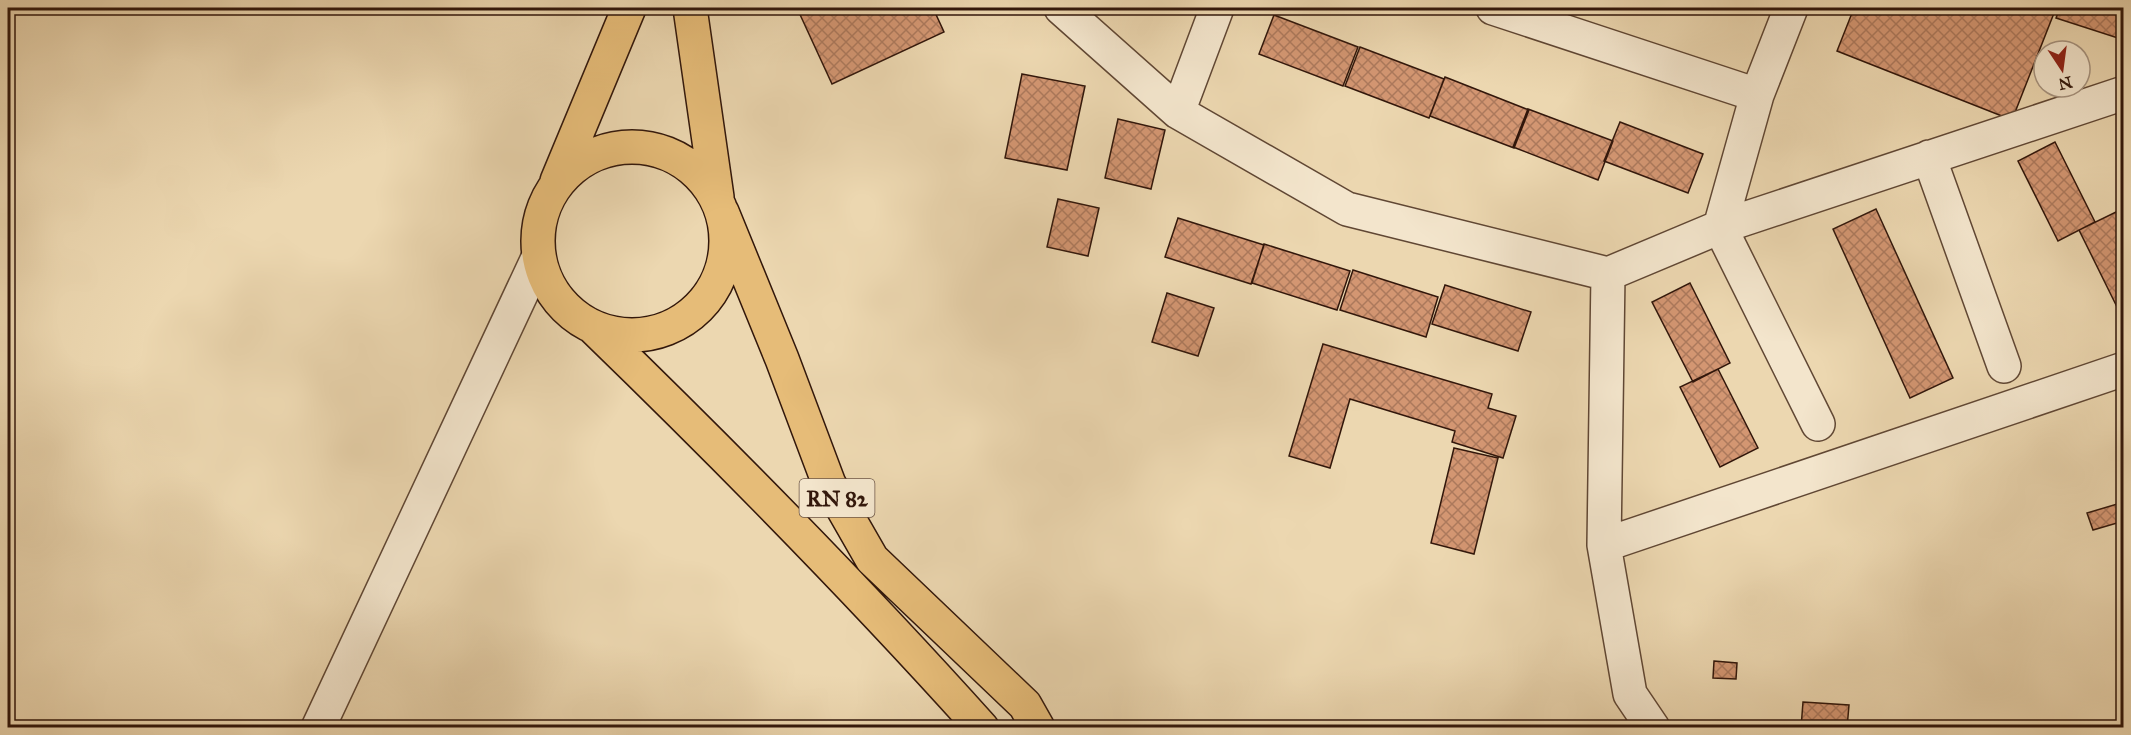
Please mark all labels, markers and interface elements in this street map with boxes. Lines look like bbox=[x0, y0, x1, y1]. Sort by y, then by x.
north arrow bbox=[2032, 39, 2092, 99]
text: N bbox=[2056, 72, 2074, 94]
road number: RN 82 bbox=[800, 479, 874, 517]

